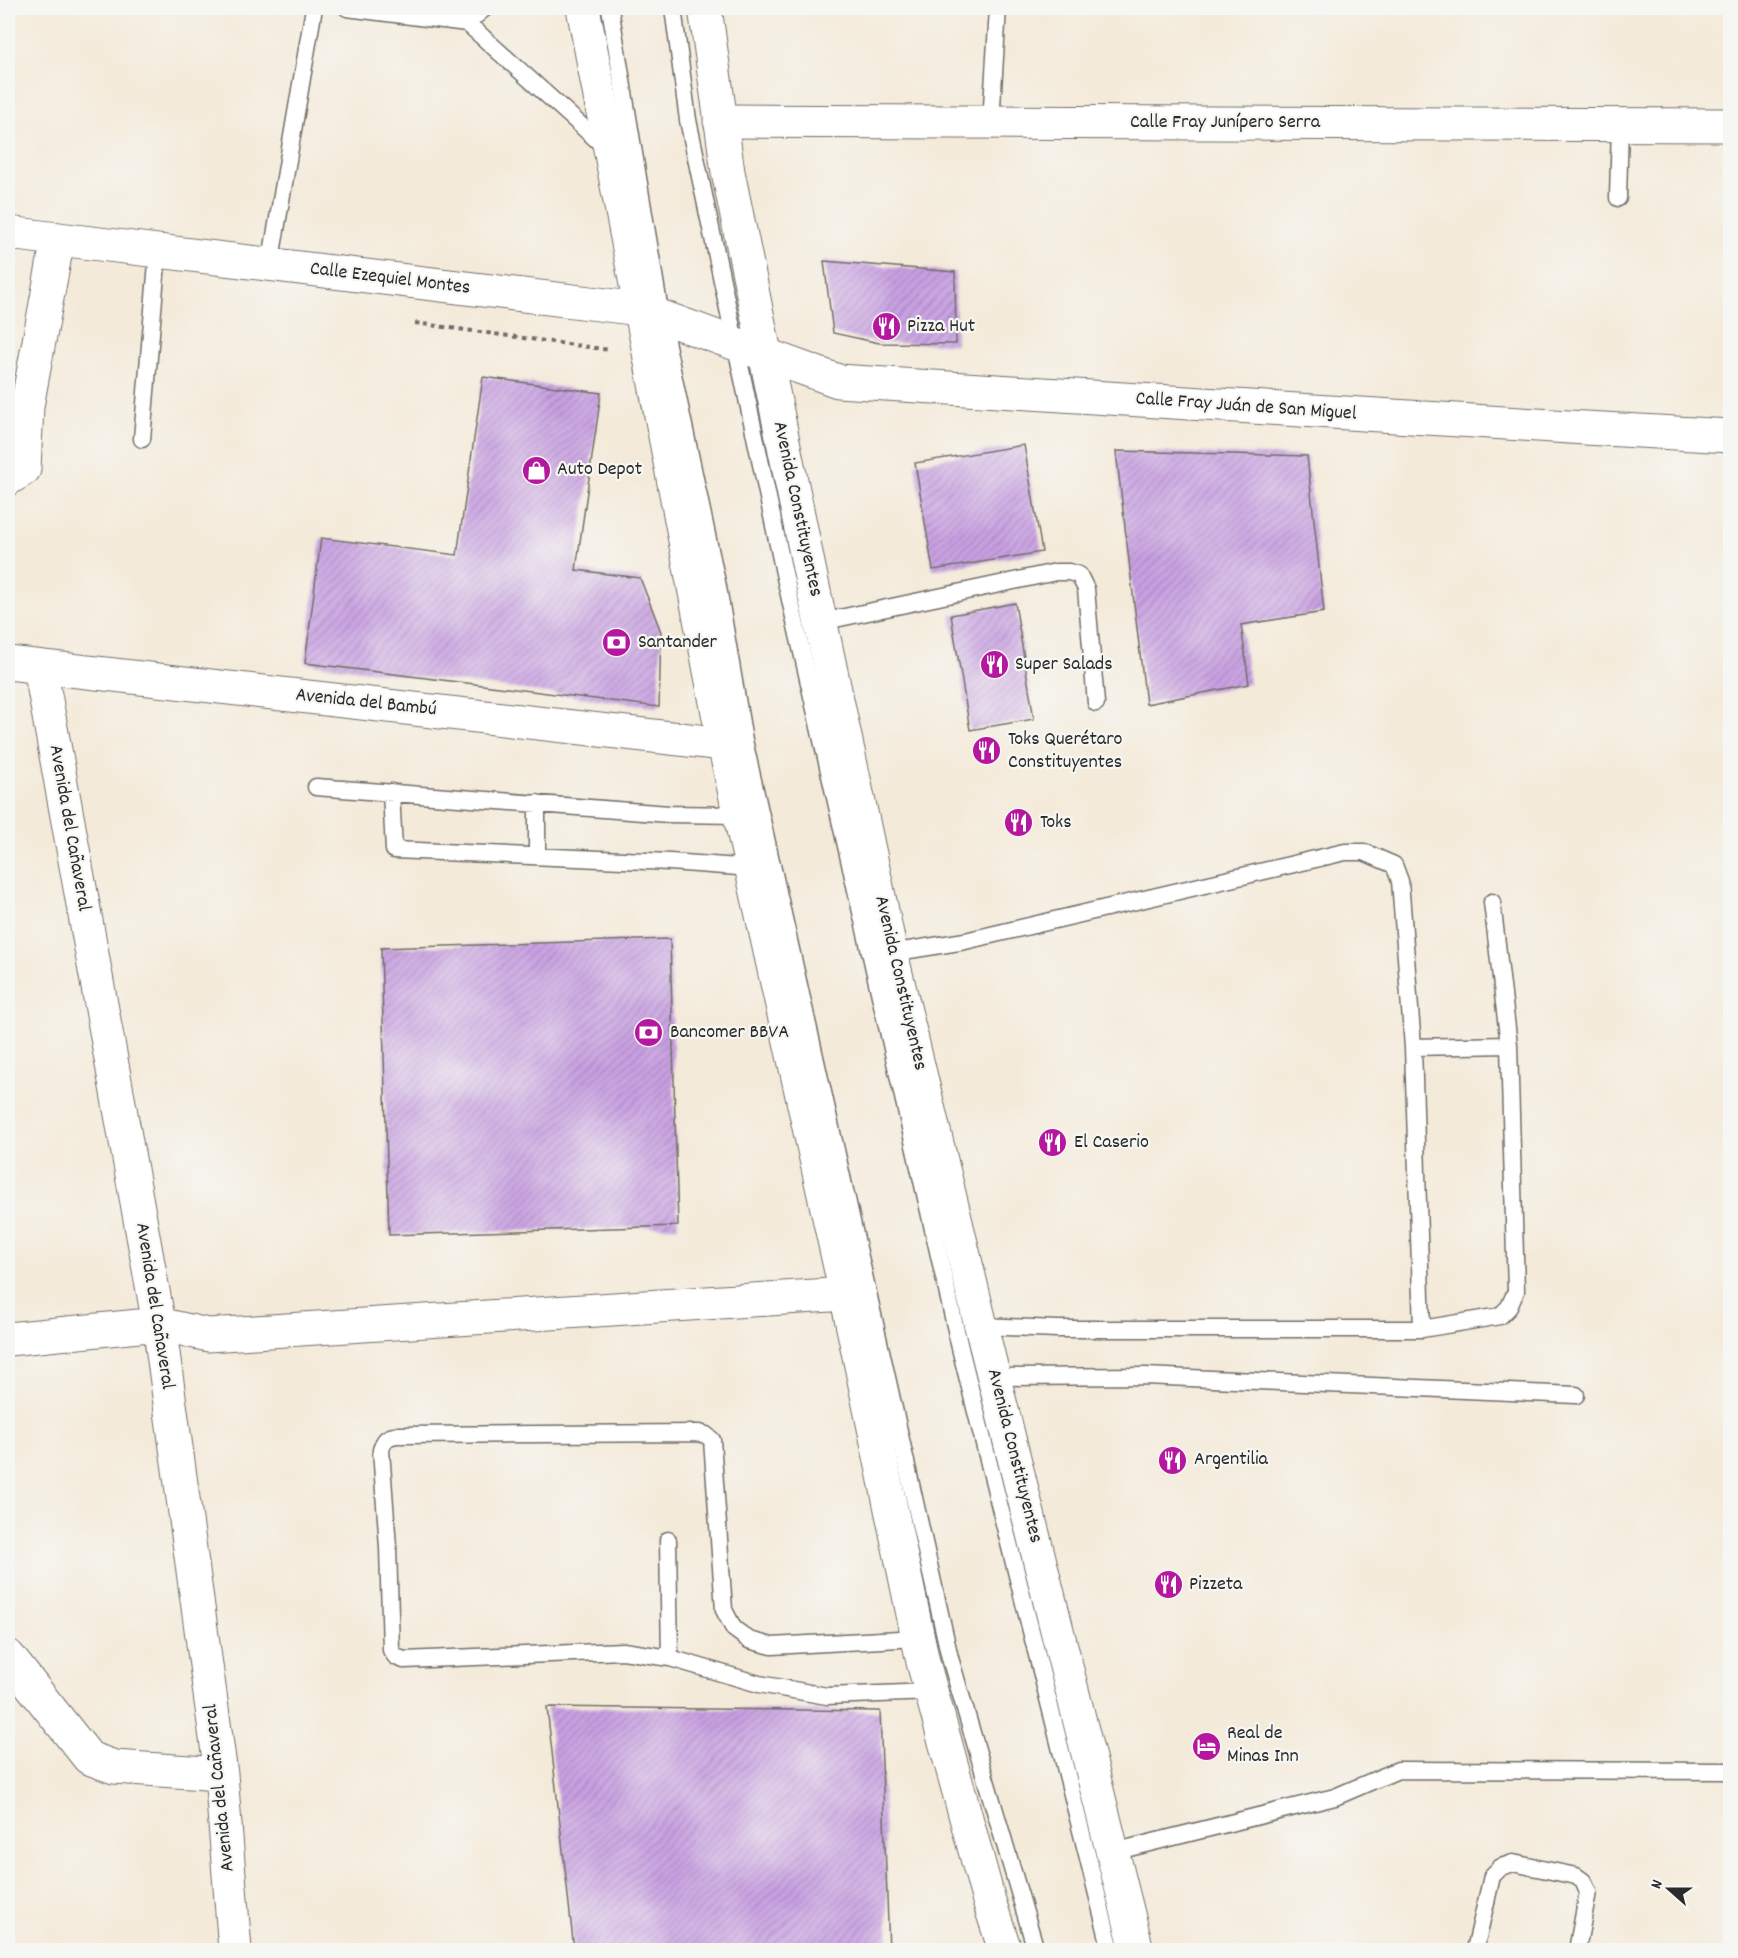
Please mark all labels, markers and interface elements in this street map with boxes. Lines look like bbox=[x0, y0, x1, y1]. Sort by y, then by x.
street label: Calle Fray Junípero Serra bbox=[1130, 109, 1321, 137]
street label: Calle Ezequiel Montes bbox=[308, 255, 472, 303]
restaurant icon: Pizza Hut bbox=[870, 311, 902, 343]
place label: Pizza Hut bbox=[907, 313, 975, 341]
street label: Calle Fray Juán de San Miguel bbox=[1135, 385, 1358, 429]
street label: Avenida Constituyentes bbox=[765, 419, 829, 599]
shop icon: Auto Depot bbox=[520, 454, 552, 486]
place label: Auto Depot bbox=[557, 456, 642, 484]
bank icon: Santander bbox=[601, 627, 633, 659]
place label: Santander bbox=[638, 629, 718, 657]
restaurant icon: Super Salads bbox=[978, 649, 1010, 681]
place label: Super Salads bbox=[1015, 651, 1113, 679]
street label: Avenida del Bambú bbox=[294, 682, 438, 724]
place label: Toks Querétaro Constituyentes bbox=[1008, 726, 1123, 777]
restaurant icon: Toks Querétaro Constituyentes bbox=[971, 735, 1003, 767]
street label: Avenida del Cañaveral bbox=[41, 743, 97, 914]
restaurant icon: Toks bbox=[1003, 807, 1035, 839]
place label: Toks bbox=[1040, 809, 1072, 837]
street label: Avenida Constituyentes bbox=[866, 893, 934, 1073]
bank icon: Bancomer BBVA bbox=[633, 1017, 665, 1049]
place label: Bancomer BBVA bbox=[670, 1019, 789, 1047]
restaurant icon: El Caserio bbox=[1037, 1127, 1069, 1159]
place label: El Caserio bbox=[1074, 1129, 1149, 1157]
street label: Avenida del Cañaveral bbox=[127, 1221, 181, 1392]
street label: Avenida Constituyentes bbox=[979, 1366, 1049, 1546]
restaurant icon: Argentilia bbox=[1157, 1444, 1189, 1476]
place label: Argentilia bbox=[1194, 1446, 1269, 1474]
restaurant icon: Pizzeta bbox=[1152, 1569, 1184, 1601]
place label: Pizzeta bbox=[1189, 1571, 1243, 1599]
street label: Avenida del Cañaveral bbox=[197, 1703, 243, 1873]
place label: Real de Minas Inn bbox=[1227, 1720, 1299, 1771]
hotel icon: Real de Minas Inn bbox=[1190, 1730, 1222, 1762]
north arrow bbox=[1639, 1859, 1699, 1919]
text: N bbox=[1645, 1877, 1670, 1892]

